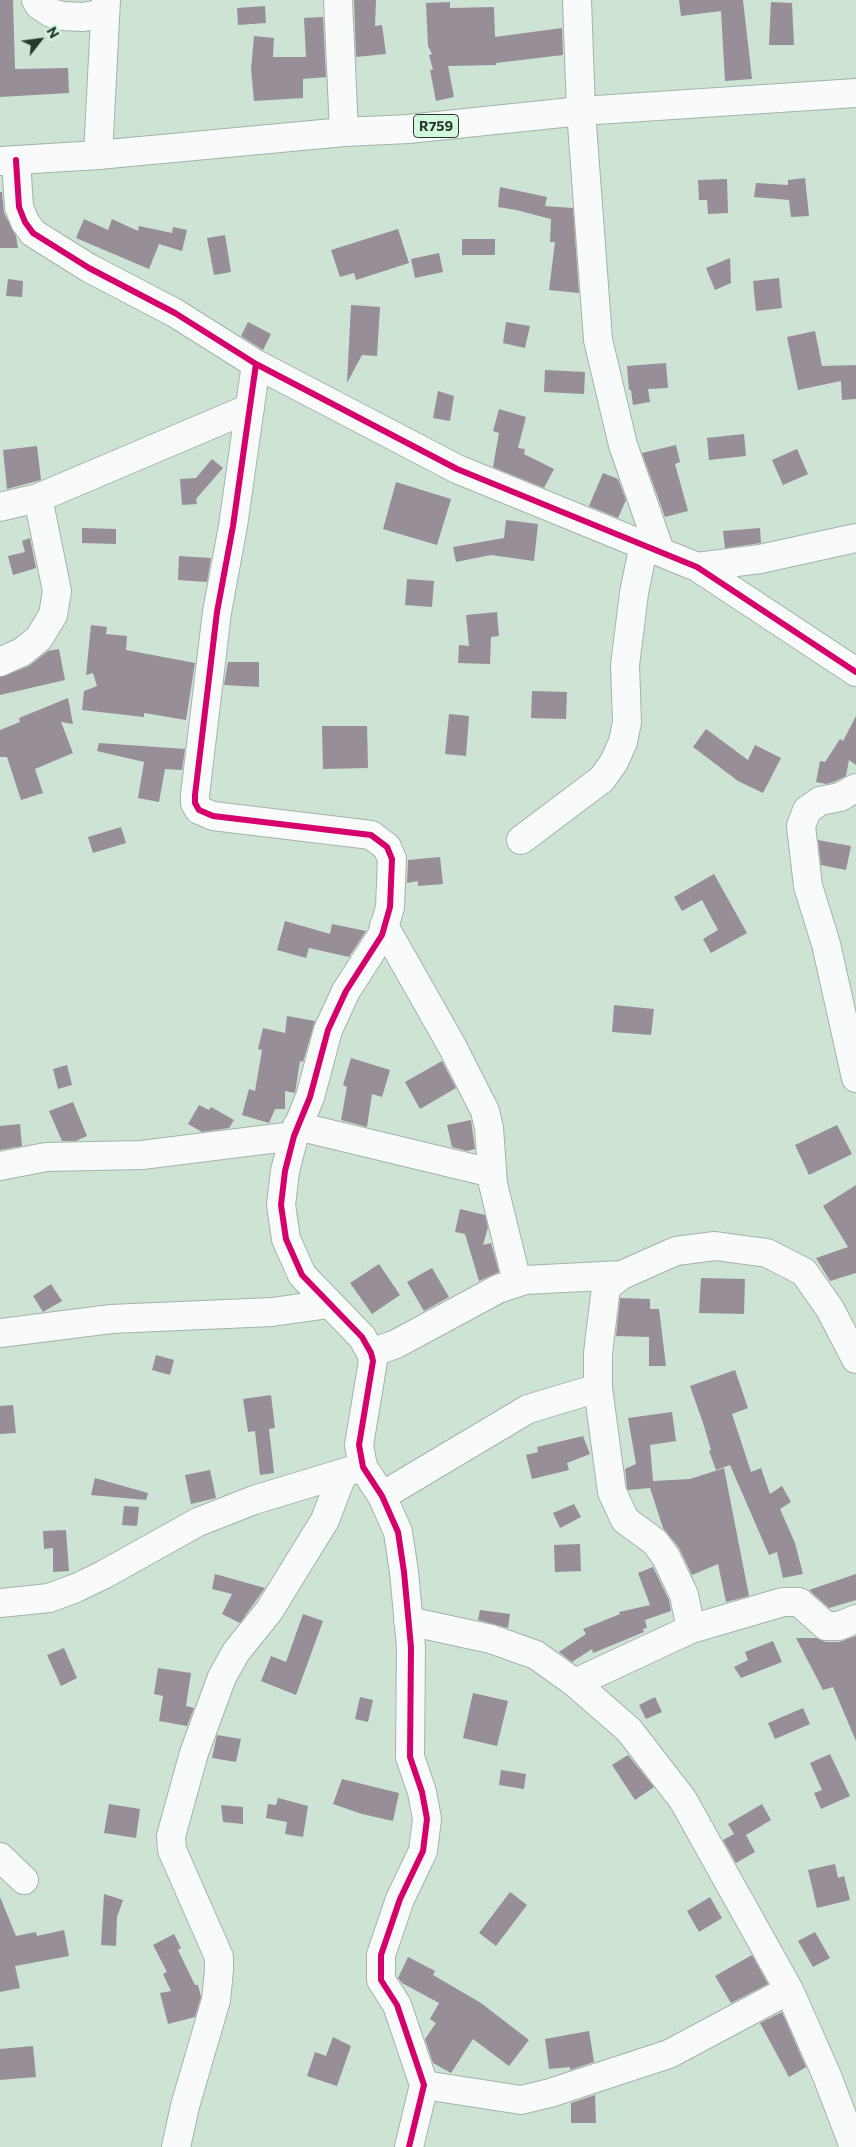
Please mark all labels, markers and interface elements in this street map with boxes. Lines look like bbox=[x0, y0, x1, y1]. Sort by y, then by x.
north arrow bbox=[15, 15, 65, 65]
text: N bbox=[43, 23, 63, 41]
road number: R759 bbox=[414, 114, 458, 138]

